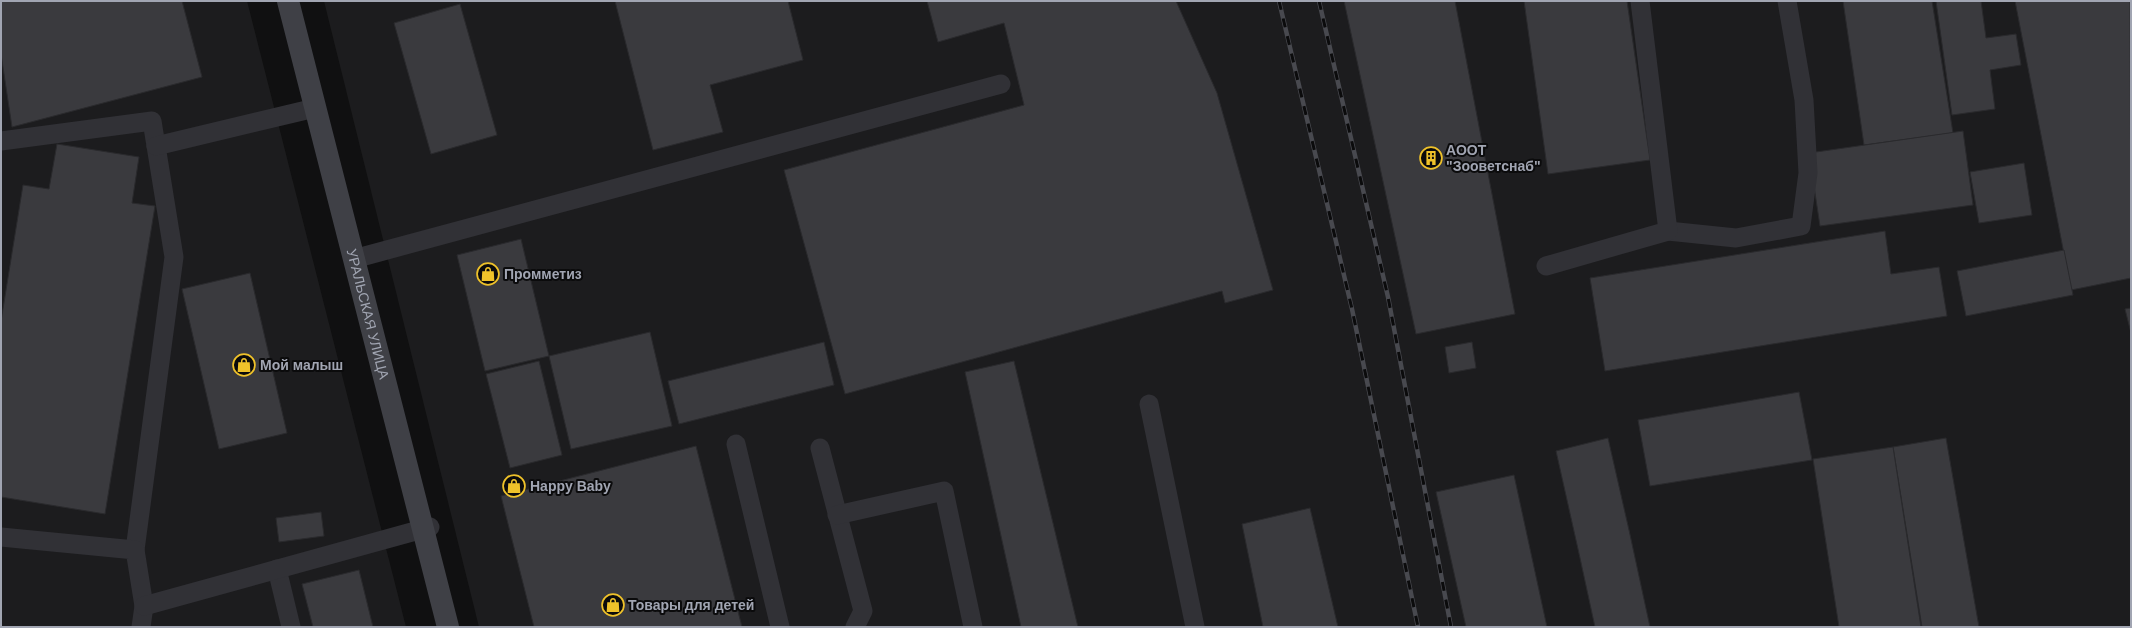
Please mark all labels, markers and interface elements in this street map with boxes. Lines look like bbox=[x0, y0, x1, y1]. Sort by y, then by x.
place label: АООТ "Зооветснаб" bbox=[1446, 142, 1541, 174]
building icon: АООТ "Зооветснаб" bbox=[1418, 145, 1444, 171]
street label: УРАЛЬСКАЯ УЛИЦА bbox=[344, 247, 392, 382]
shop icon: Промметиз bbox=[475, 261, 501, 287]
place label: Промметиз bbox=[504, 266, 582, 282]
shop icon: Мой малыш bbox=[231, 352, 257, 378]
place label: Мой малыш bbox=[260, 357, 343, 373]
shop icon: Happy Baby bbox=[501, 473, 527, 499]
place label: Happy Baby bbox=[530, 478, 611, 494]
shop icon: Товары для детей bbox=[600, 592, 626, 618]
place label: Товары для детей bbox=[628, 597, 754, 613]

